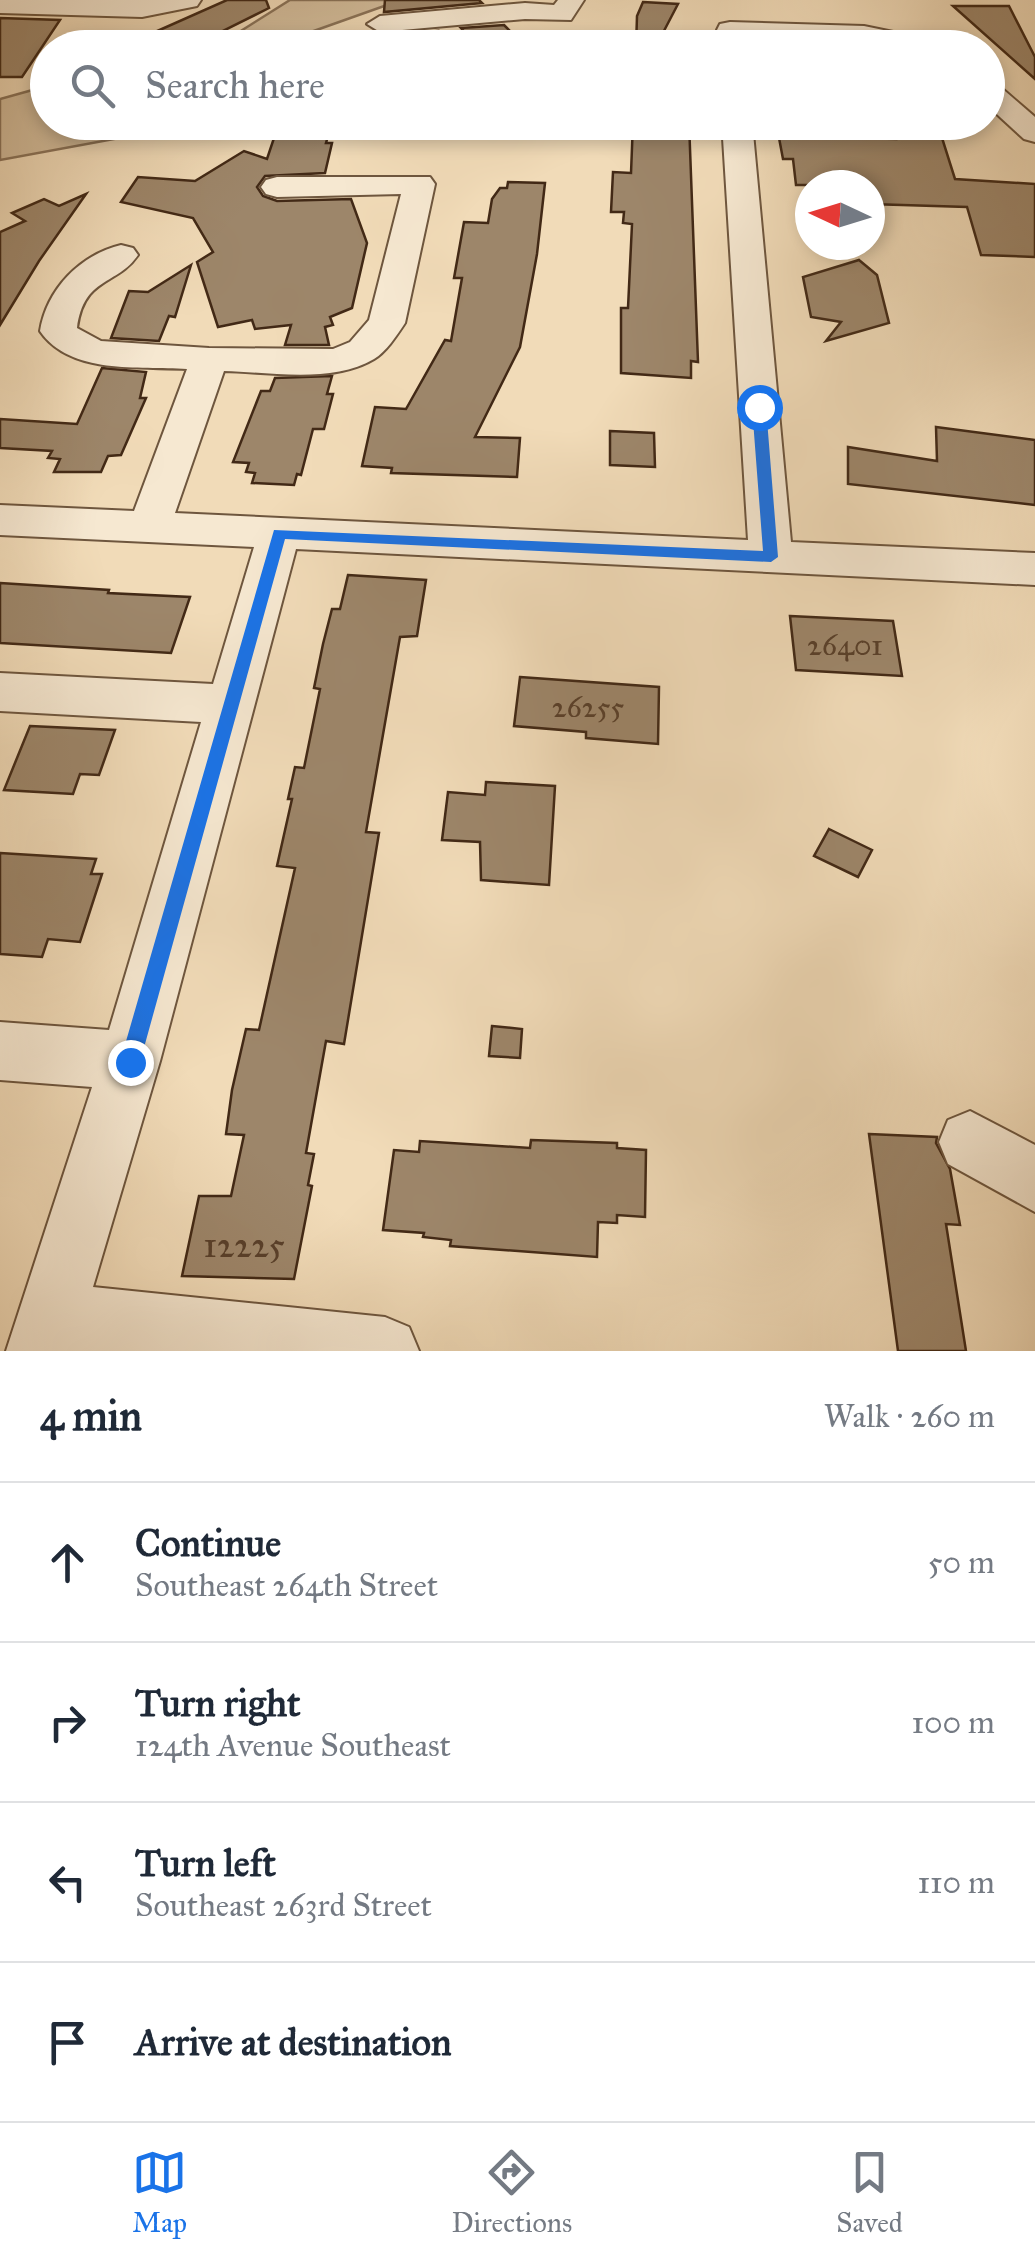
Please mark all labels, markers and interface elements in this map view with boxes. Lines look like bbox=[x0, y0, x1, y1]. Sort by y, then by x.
search box bbox=[30, 30, 1005, 140]
icon: search bbox=[65, 58, 120, 113]
text: Search here bbox=[145, 62, 325, 108]
north arrow bbox=[795, 170, 885, 260]
route start bbox=[737, 385, 783, 431]
house number: 26401 bbox=[807, 627, 883, 663]
house number: 26255 bbox=[552, 689, 624, 725]
route end bbox=[108, 1040, 154, 1086]
house number: 12225 bbox=[203, 1224, 285, 1267]
text: 4 min bbox=[40, 1390, 142, 1442]
text: Walk · 260 m bbox=[824, 1397, 995, 1436]
text: Continue bbox=[135, 1520, 281, 1566]
icon: ahead bbox=[40, 1535, 95, 1590]
text: 50 m bbox=[928, 1543, 995, 1582]
text: Southeast 264th Street bbox=[135, 1566, 438, 1605]
text: Turn right bbox=[135, 1680, 301, 1726]
icon: right bbox=[40, 1695, 95, 1750]
text: 100 m bbox=[911, 1703, 995, 1742]
text: 124th Avenue Southeast bbox=[135, 1726, 451, 1765]
text: Turn left bbox=[135, 1840, 276, 1886]
icon: left bbox=[40, 1855, 95, 1910]
text: 110 m bbox=[917, 1863, 995, 1902]
text: Southeast 263rd Street bbox=[135, 1886, 432, 1925]
icon: arrive bbox=[40, 2015, 95, 2070]
text: Arrive at destination bbox=[135, 2019, 452, 2065]
tab: Map bbox=[132, 2145, 187, 2240]
tab: Directions bbox=[451, 2145, 572, 2240]
tab: Saved bbox=[836, 2145, 903, 2240]

